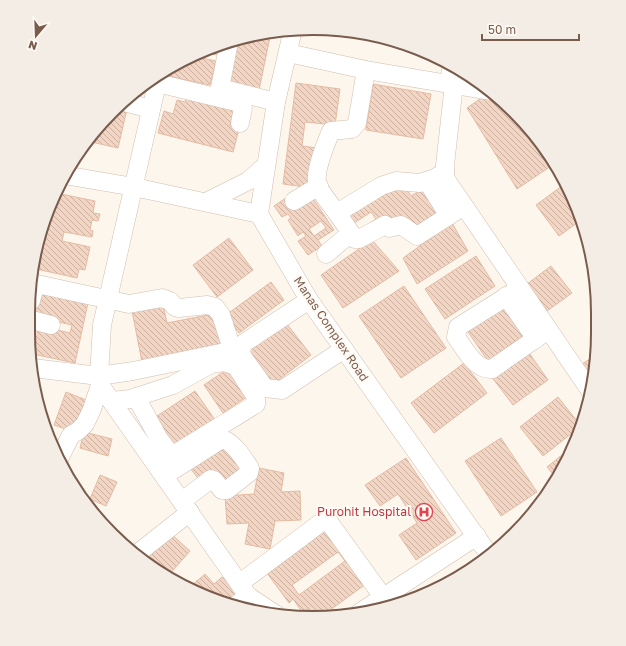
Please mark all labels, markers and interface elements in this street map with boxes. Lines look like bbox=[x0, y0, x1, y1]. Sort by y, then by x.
north arrow bbox=[16, 16, 56, 56]
scale bar bbox=[482, 16, 579, 42]
text: 50 m bbox=[488, 22, 516, 37]
text: N bbox=[27, 38, 39, 53]
street label: Manas Complex Road bbox=[291, 273, 372, 384]
hospital icon: Purohit Hospital bbox=[414, 502, 434, 522]
place label: Purohit Hospital bbox=[317, 504, 411, 519]

